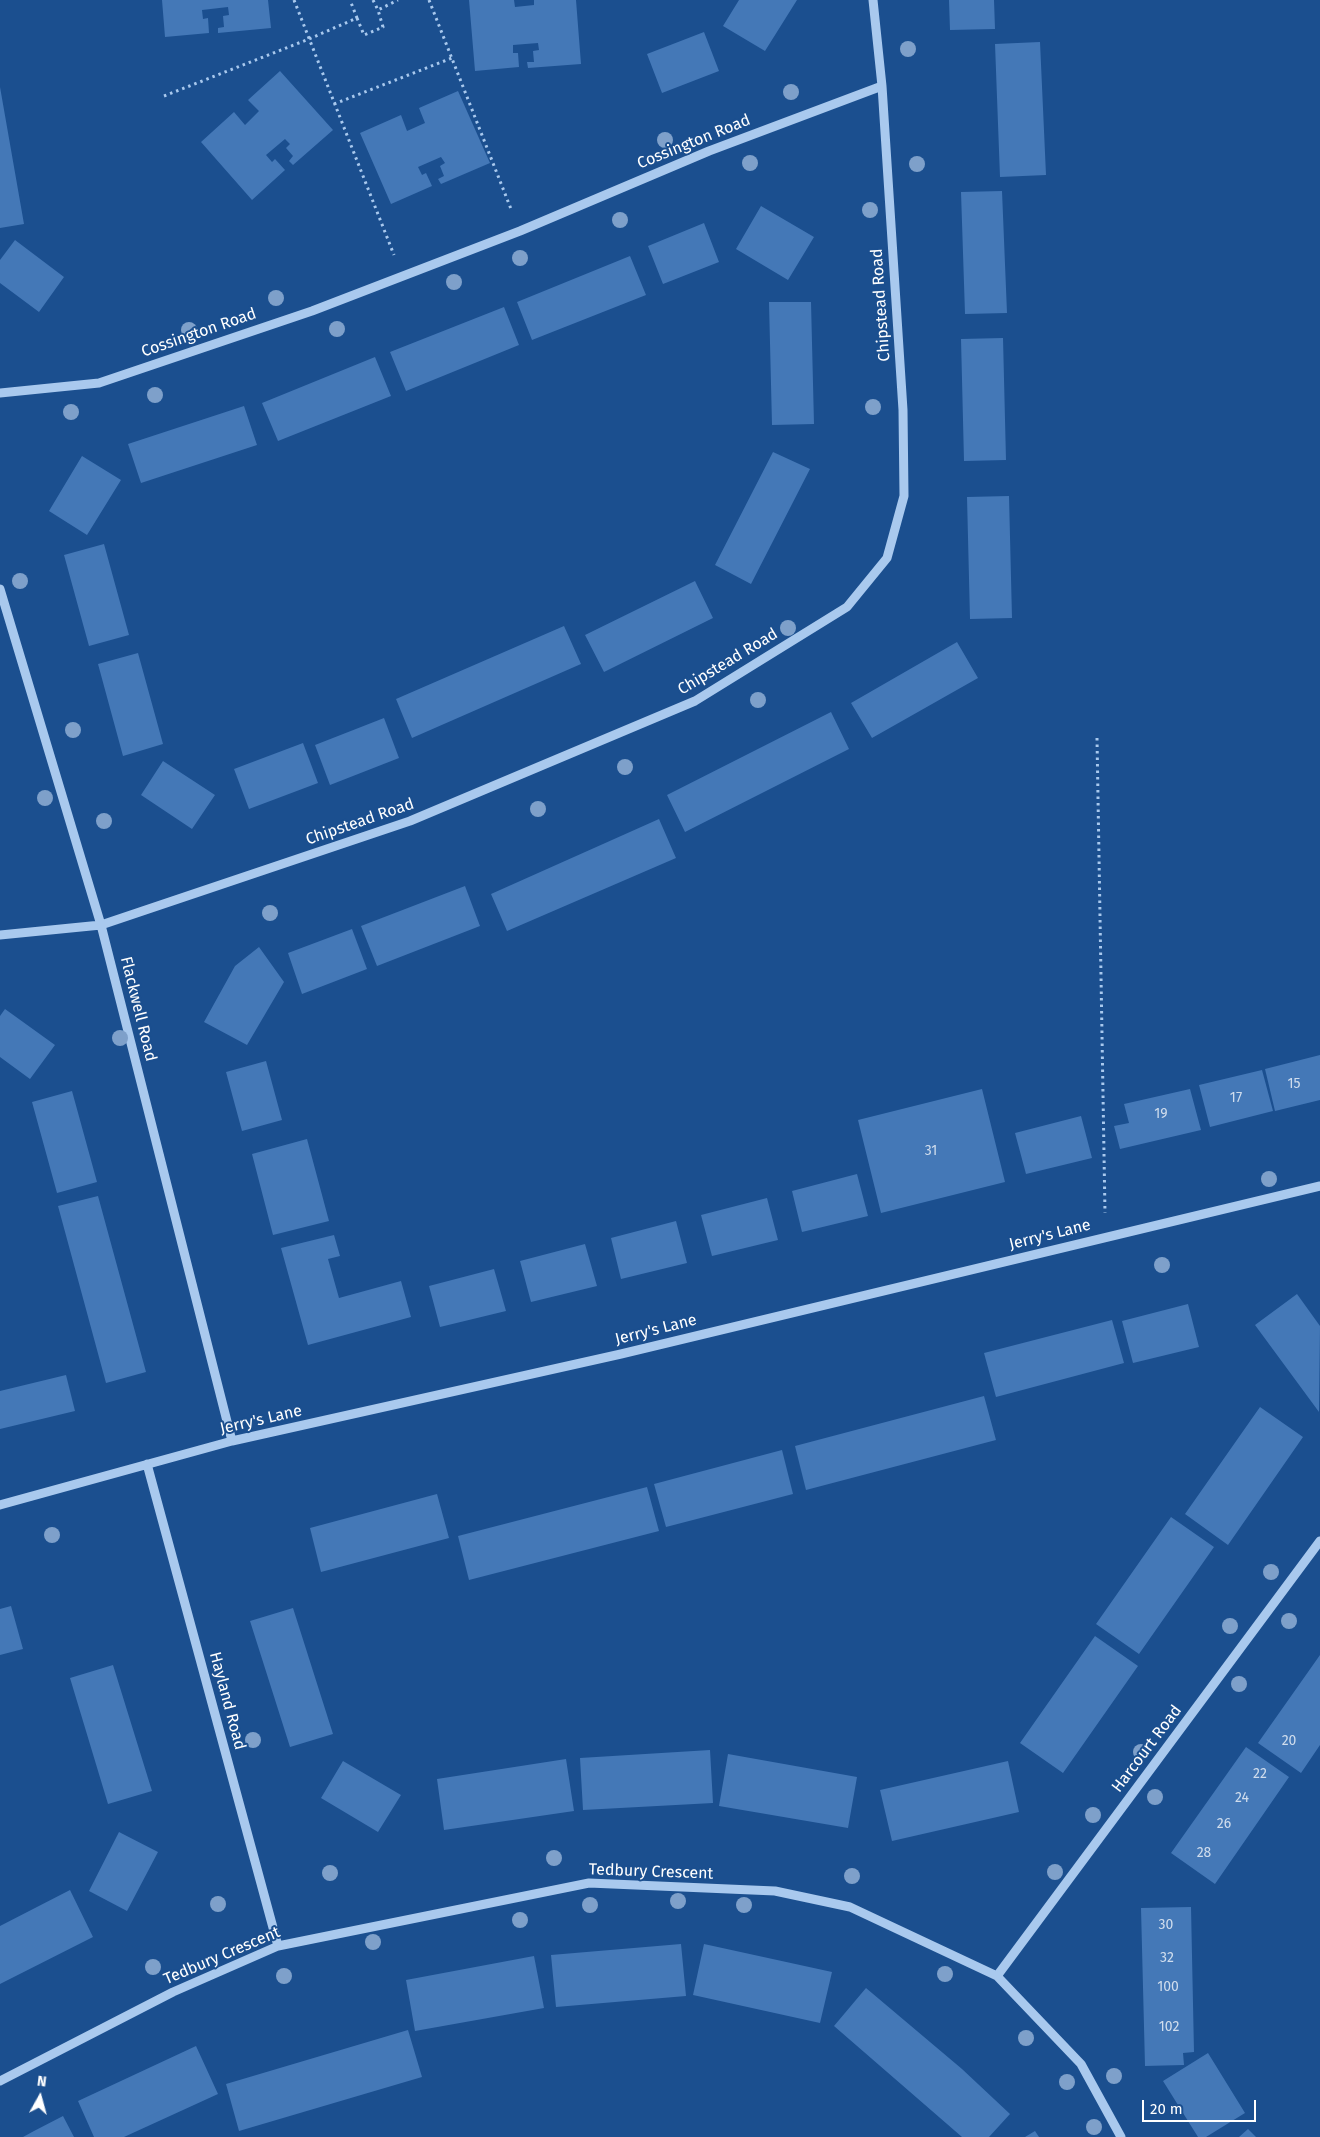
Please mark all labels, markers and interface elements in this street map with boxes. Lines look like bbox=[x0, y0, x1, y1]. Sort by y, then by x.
street label: Cossington Road bbox=[635, 111, 753, 173]
street label: Chipstead Road bbox=[867, 248, 895, 362]
street label: Cossington Road bbox=[139, 304, 259, 362]
street label: Chipstead Road bbox=[675, 625, 781, 699]
street label: Chipstead Road bbox=[303, 795, 417, 849]
street label: Flackwell Road bbox=[116, 954, 160, 1064]
house number: 15 bbox=[1287, 1076, 1301, 1092]
house number: 17 bbox=[1230, 1090, 1242, 1106]
house number: 19 bbox=[1154, 1106, 1168, 1122]
house number: 31 bbox=[925, 1143, 937, 1159]
street label: Jerry's Lane bbox=[1007, 1216, 1093, 1254]
street label: Jerry's Lane bbox=[613, 1311, 699, 1349]
street label: Jerry's Lane bbox=[218, 1401, 304, 1439]
street label: Hayland Road bbox=[205, 1650, 249, 1752]
street label: Harcourt Road bbox=[1108, 1702, 1186, 1796]
house number: 20 bbox=[1282, 1733, 1296, 1749]
house number: 22 bbox=[1253, 1766, 1267, 1782]
house number: 24 bbox=[1235, 1790, 1249, 1806]
house number: 26 bbox=[1217, 1816, 1231, 1832]
house number: 28 bbox=[1197, 1845, 1211, 1861]
street label: Tedbury Crescent bbox=[588, 1860, 714, 1884]
house number: 30 bbox=[1159, 1917, 1173, 1933]
street label: Tedbury Crescent bbox=[161, 1923, 283, 1989]
house number: 32 bbox=[1160, 1950, 1174, 1966]
house number: 100 bbox=[1157, 1979, 1179, 1995]
house number: 102 bbox=[1159, 2019, 1179, 2035]
north arrow bbox=[15, 2072, 65, 2122]
text: N bbox=[36, 2073, 48, 2091]
scale bar bbox=[1145, 2090, 1259, 2122]
text: 20 m bbox=[1150, 2100, 1183, 2118]

